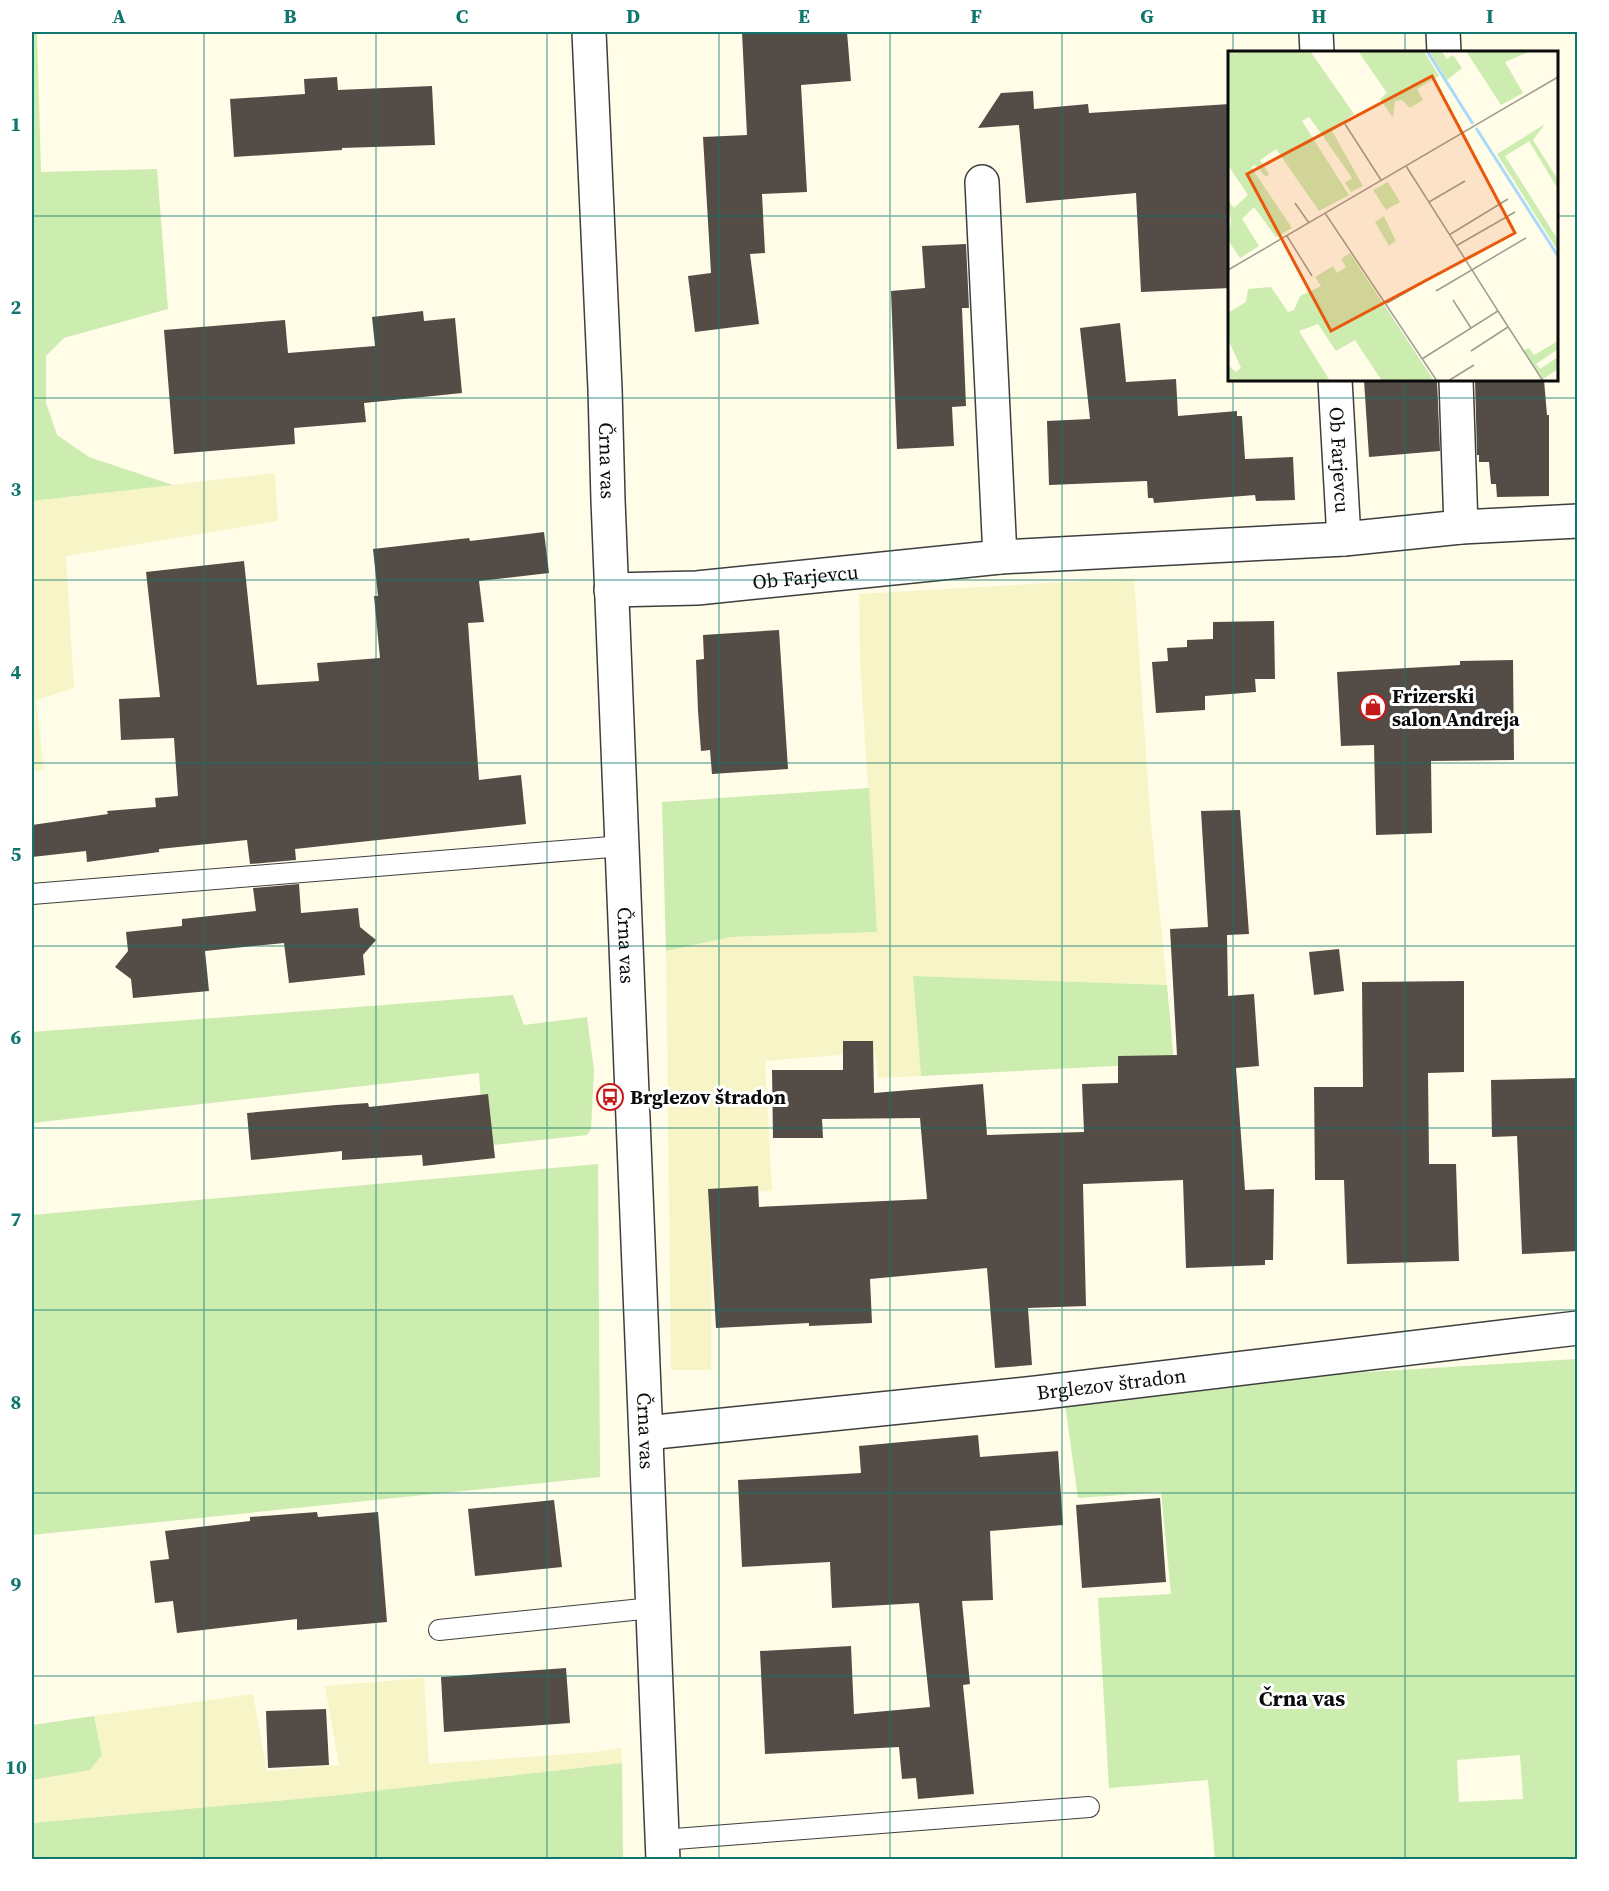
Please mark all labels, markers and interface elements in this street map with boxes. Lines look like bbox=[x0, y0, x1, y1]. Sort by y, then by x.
text: A bbox=[112, 2, 126, 30]
text: B bbox=[283, 2, 297, 30]
text: C bbox=[456, 2, 468, 30]
text: D bbox=[626, 2, 640, 30]
text: E bbox=[798, 2, 810, 30]
text: F bbox=[970, 2, 982, 30]
text: G bbox=[1140, 2, 1154, 30]
text: H bbox=[1311, 2, 1327, 30]
text: I bbox=[1486, 2, 1494, 30]
inset map bbox=[1228, 51, 1558, 381]
text: 1 bbox=[11, 110, 21, 138]
text: 2 bbox=[11, 293, 22, 321]
street label: Ob Farjevcu bbox=[1323, 406, 1357, 514]
street label: Črna vas bbox=[592, 422, 622, 499]
text: 3 bbox=[11, 475, 22, 503]
street label: Ob Farjevcu bbox=[751, 558, 860, 596]
text: 4 bbox=[11, 658, 22, 686]
place label: Frizerski salon Andreja bbox=[1392, 682, 1520, 733]
shop icon: Frizerski salon Andreja bbox=[1358, 692, 1388, 722]
text: 5 bbox=[11, 840, 22, 868]
street label: Črna vas bbox=[610, 906, 642, 984]
text: 6 bbox=[11, 1023, 22, 1051]
bus stop icon: Brglezov štradon bbox=[595, 1082, 625, 1112]
place label: Brglezov štradon bbox=[630, 1083, 786, 1111]
text: 7 bbox=[11, 1205, 22, 1233]
street label: Brglezov štradon bbox=[1035, 1361, 1188, 1407]
text: 8 bbox=[11, 1388, 21, 1416]
street label: Črna vas bbox=[630, 1392, 661, 1470]
text: 9 bbox=[11, 1570, 22, 1598]
district label: Črna vas bbox=[1259, 1683, 1345, 1713]
text: 10 bbox=[5, 1753, 27, 1781]

